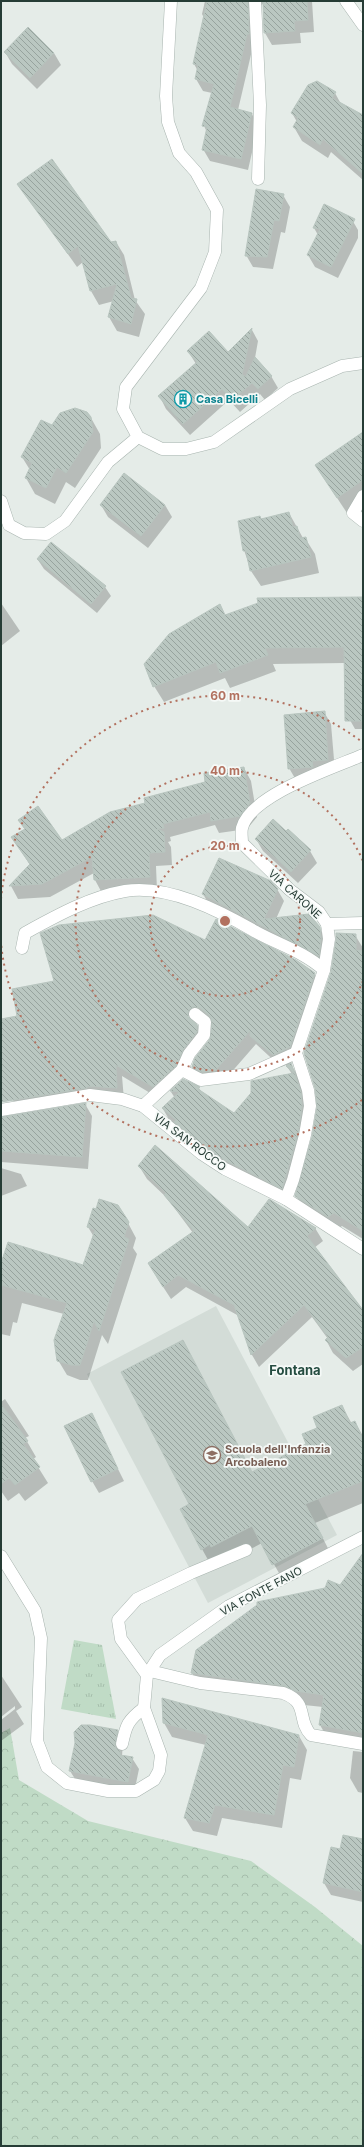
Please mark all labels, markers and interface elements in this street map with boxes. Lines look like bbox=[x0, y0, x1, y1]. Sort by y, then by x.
building icon: Casa Bicelli bbox=[173, 389, 193, 409]
place label: Casa Bicelli bbox=[196, 392, 258, 406]
text: 60 m bbox=[210, 688, 240, 703]
text: 40 m bbox=[210, 763, 240, 778]
text: 20 m bbox=[210, 838, 240, 853]
street label: VIA CARONE bbox=[265, 866, 325, 922]
centre of rings bbox=[218, 914, 232, 928]
street label: VIA SAN ROCCO bbox=[151, 1110, 229, 1174]
district label: Fontana bbox=[269, 1362, 321, 1378]
place label: Scuola dell'Infanzia Arcobaleno bbox=[225, 1442, 330, 1469]
school or university icon: Scuola dell'Infanzia Arcobaleno bbox=[202, 1445, 222, 1465]
street label: VIA FONTE FANO bbox=[218, 1563, 304, 1619]

